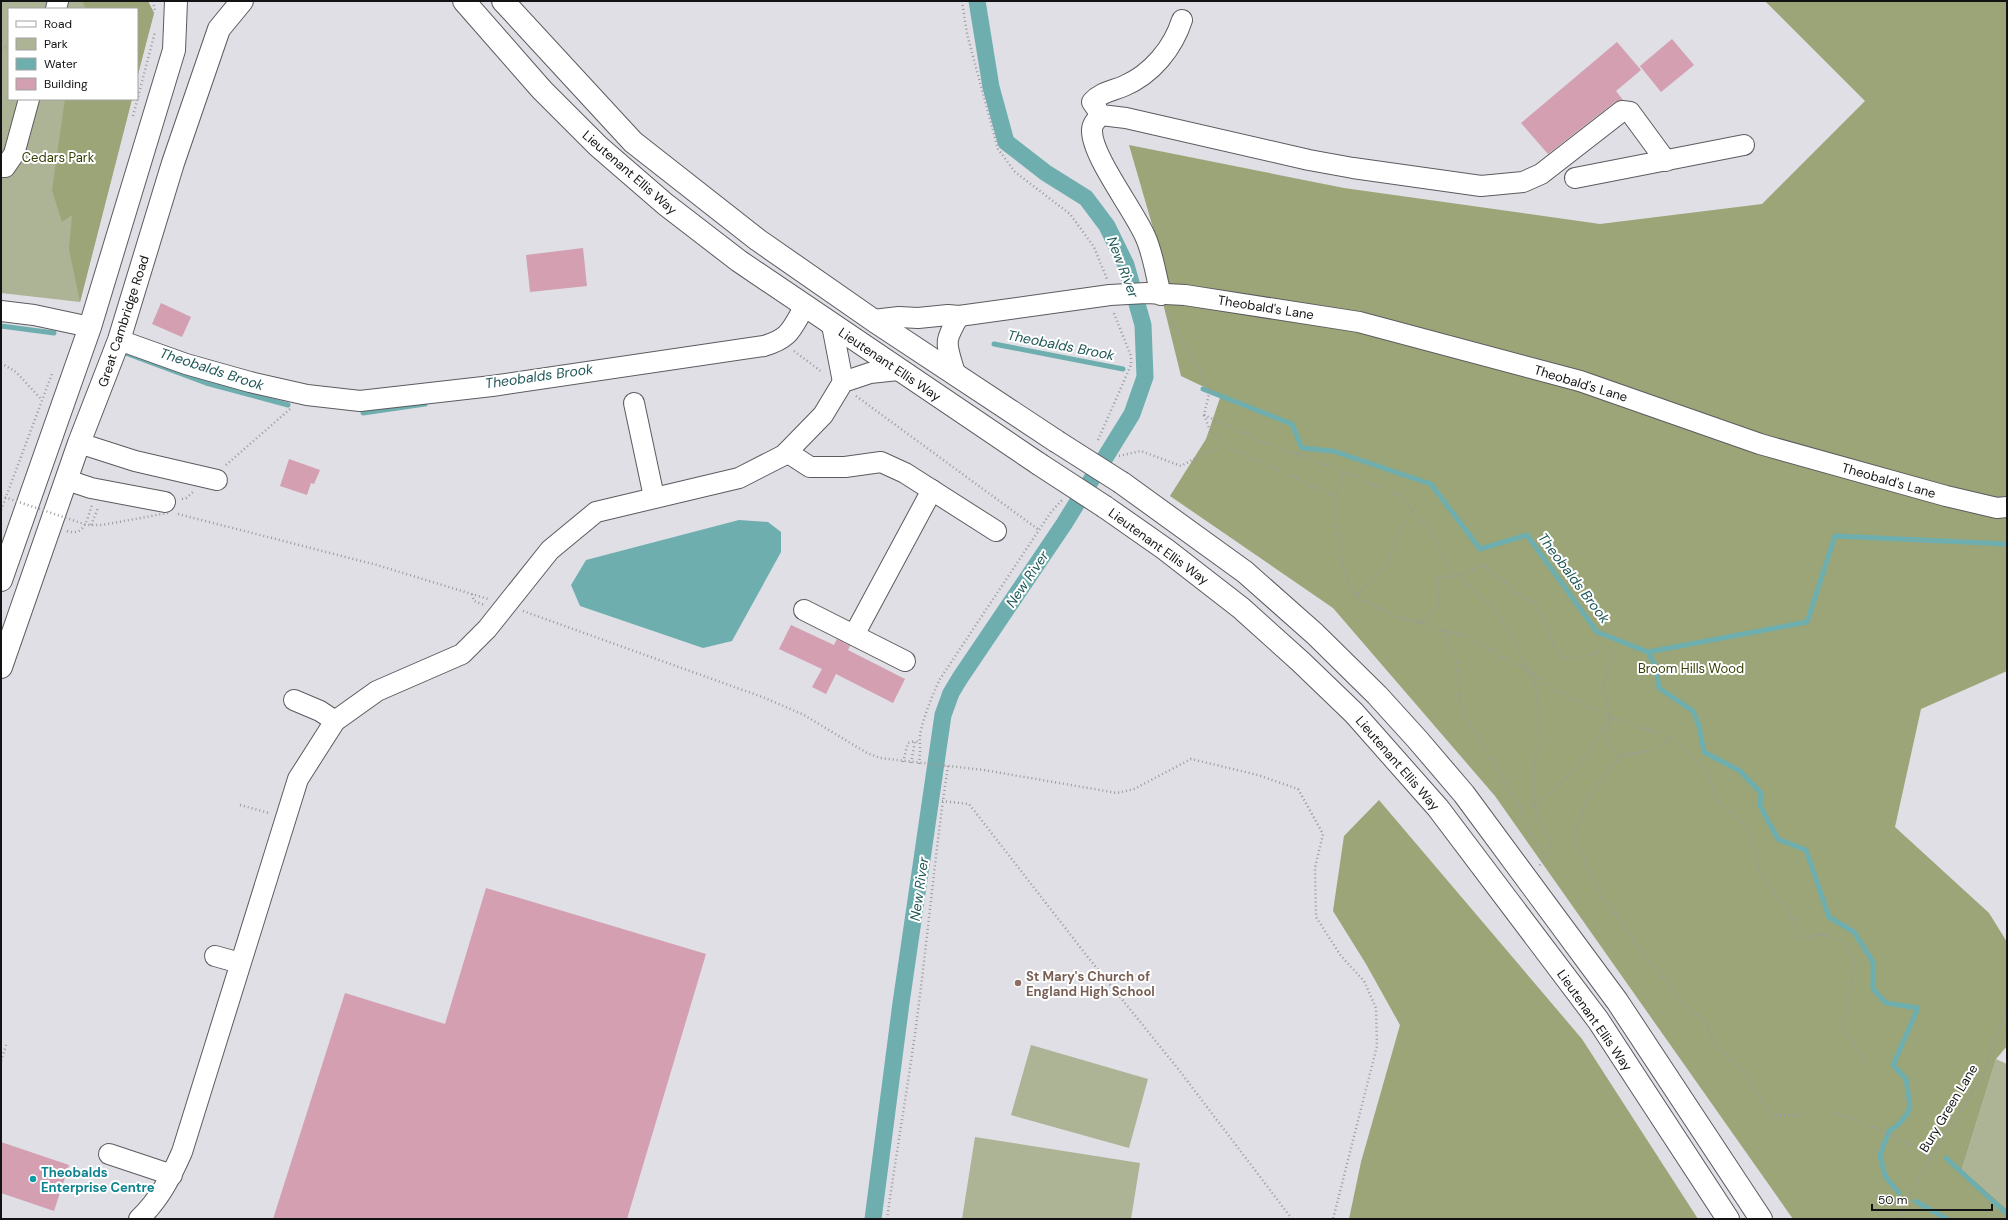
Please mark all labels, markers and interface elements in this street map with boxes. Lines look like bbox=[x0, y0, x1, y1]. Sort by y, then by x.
legend bbox=[8, 8, 138, 100]
text: Road bbox=[44, 16, 72, 32]
text: Park bbox=[44, 36, 68, 52]
text: Water bbox=[44, 56, 78, 72]
text: Building bbox=[44, 76, 88, 92]
street label: Lieutenant Ellis Way bbox=[579, 127, 681, 218]
park label: Cedars Park bbox=[22, 149, 95, 166]
water label: New River bbox=[1103, 234, 1143, 301]
street label: Great Cambridge Road bbox=[94, 253, 153, 389]
street label: Theobald's Lane bbox=[1217, 292, 1315, 323]
street label: Lieutenant Ellis Way bbox=[835, 324, 944, 405]
water label: Theobalds Brook bbox=[1006, 326, 1117, 364]
water label: Theobalds Brook bbox=[158, 344, 267, 395]
water label: Theobalds Brook bbox=[484, 359, 595, 392]
street label: Theobald's Lane bbox=[1532, 361, 1630, 406]
street label: Theobald's Lane bbox=[1840, 459, 1938, 502]
street label: Lieutenant Ellis Way bbox=[1105, 504, 1212, 589]
water label: Theobalds Brook bbox=[1534, 529, 1614, 627]
water label: New River bbox=[1002, 547, 1053, 611]
park label: Broom Hills Wood bbox=[1638, 660, 1744, 677]
street label: Lieutenant Ellis Way bbox=[1352, 712, 1443, 814]
water label: New River bbox=[906, 855, 932, 922]
street label: Lieutenant Ellis Way bbox=[1553, 966, 1636, 1074]
place label: St Mary's Church of England High School bbox=[1026, 968, 1155, 1000]
marker: St Mary's Church of England High School bbox=[1013, 978, 1023, 988]
street label: Bury Green Lane bbox=[1915, 1061, 1981, 1155]
place label: Theobalds Enterprise Centre bbox=[41, 1164, 155, 1196]
marker: Theobalds Enterprise Centre bbox=[28, 1174, 38, 1184]
scale bar bbox=[1872, 1186, 1992, 1212]
text: 50 m bbox=[1878, 1192, 1907, 1208]

